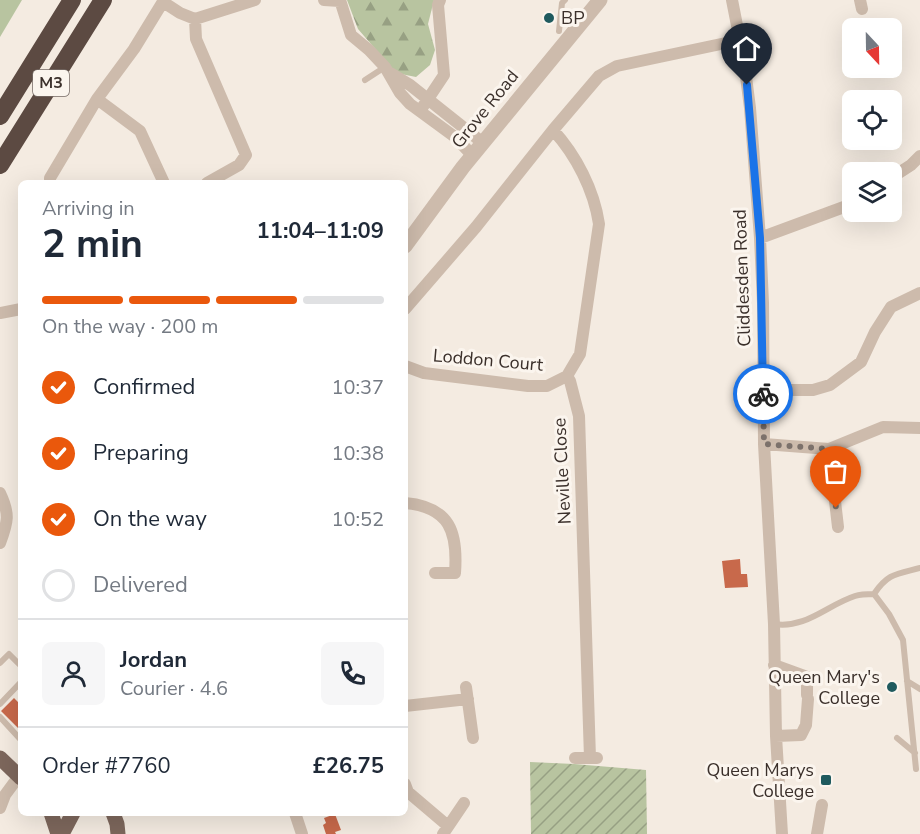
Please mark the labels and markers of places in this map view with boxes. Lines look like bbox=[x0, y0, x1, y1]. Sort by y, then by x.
place label: BP bbox=[561, 6, 585, 30]
marker: BP bbox=[542, 11, 556, 25]
pin bbox=[721, 23, 772, 85]
pin bbox=[810, 446, 861, 508]
place label: Queen Mary's College bbox=[768, 665, 880, 710]
marker: Queen Mary's College bbox=[885, 680, 899, 694]
place label: Queen Marys College bbox=[706, 758, 814, 803]
marker: Queen Marys College bbox=[819, 773, 833, 787]

